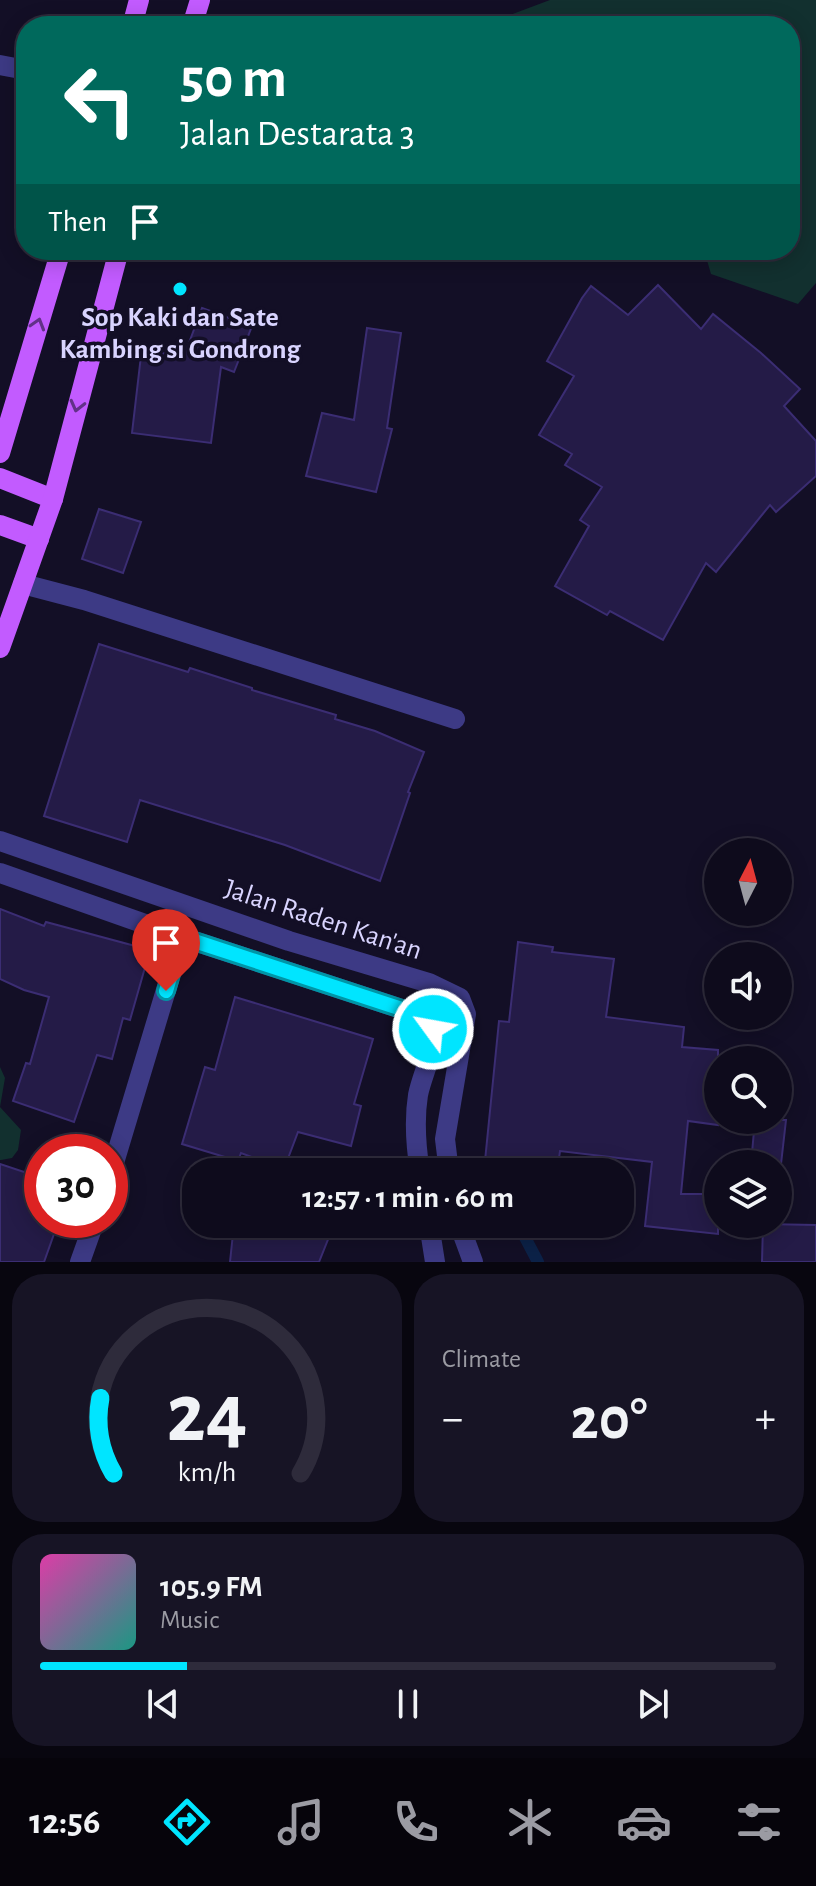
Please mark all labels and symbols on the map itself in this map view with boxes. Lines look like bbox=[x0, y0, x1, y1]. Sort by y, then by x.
marker: Sop Kaki dan Sate Kambing si Gondrong bbox=[171, 280, 189, 298]
place label: Sop Kaki dan Sate Kambing si Gondrong bbox=[60, 304, 301, 364]
one-way arrow bbox=[29, 318, 45, 332]
one-way arrow bbox=[69, 399, 86, 413]
north arrow bbox=[704, 838, 792, 926]
street label: Jalan Raden Kan'an bbox=[221, 875, 425, 965]
pin bbox=[132, 909, 200, 991]
position arrow bbox=[391, 987, 475, 1071]
speed limit sign: 30 bbox=[24, 1134, 128, 1238]

